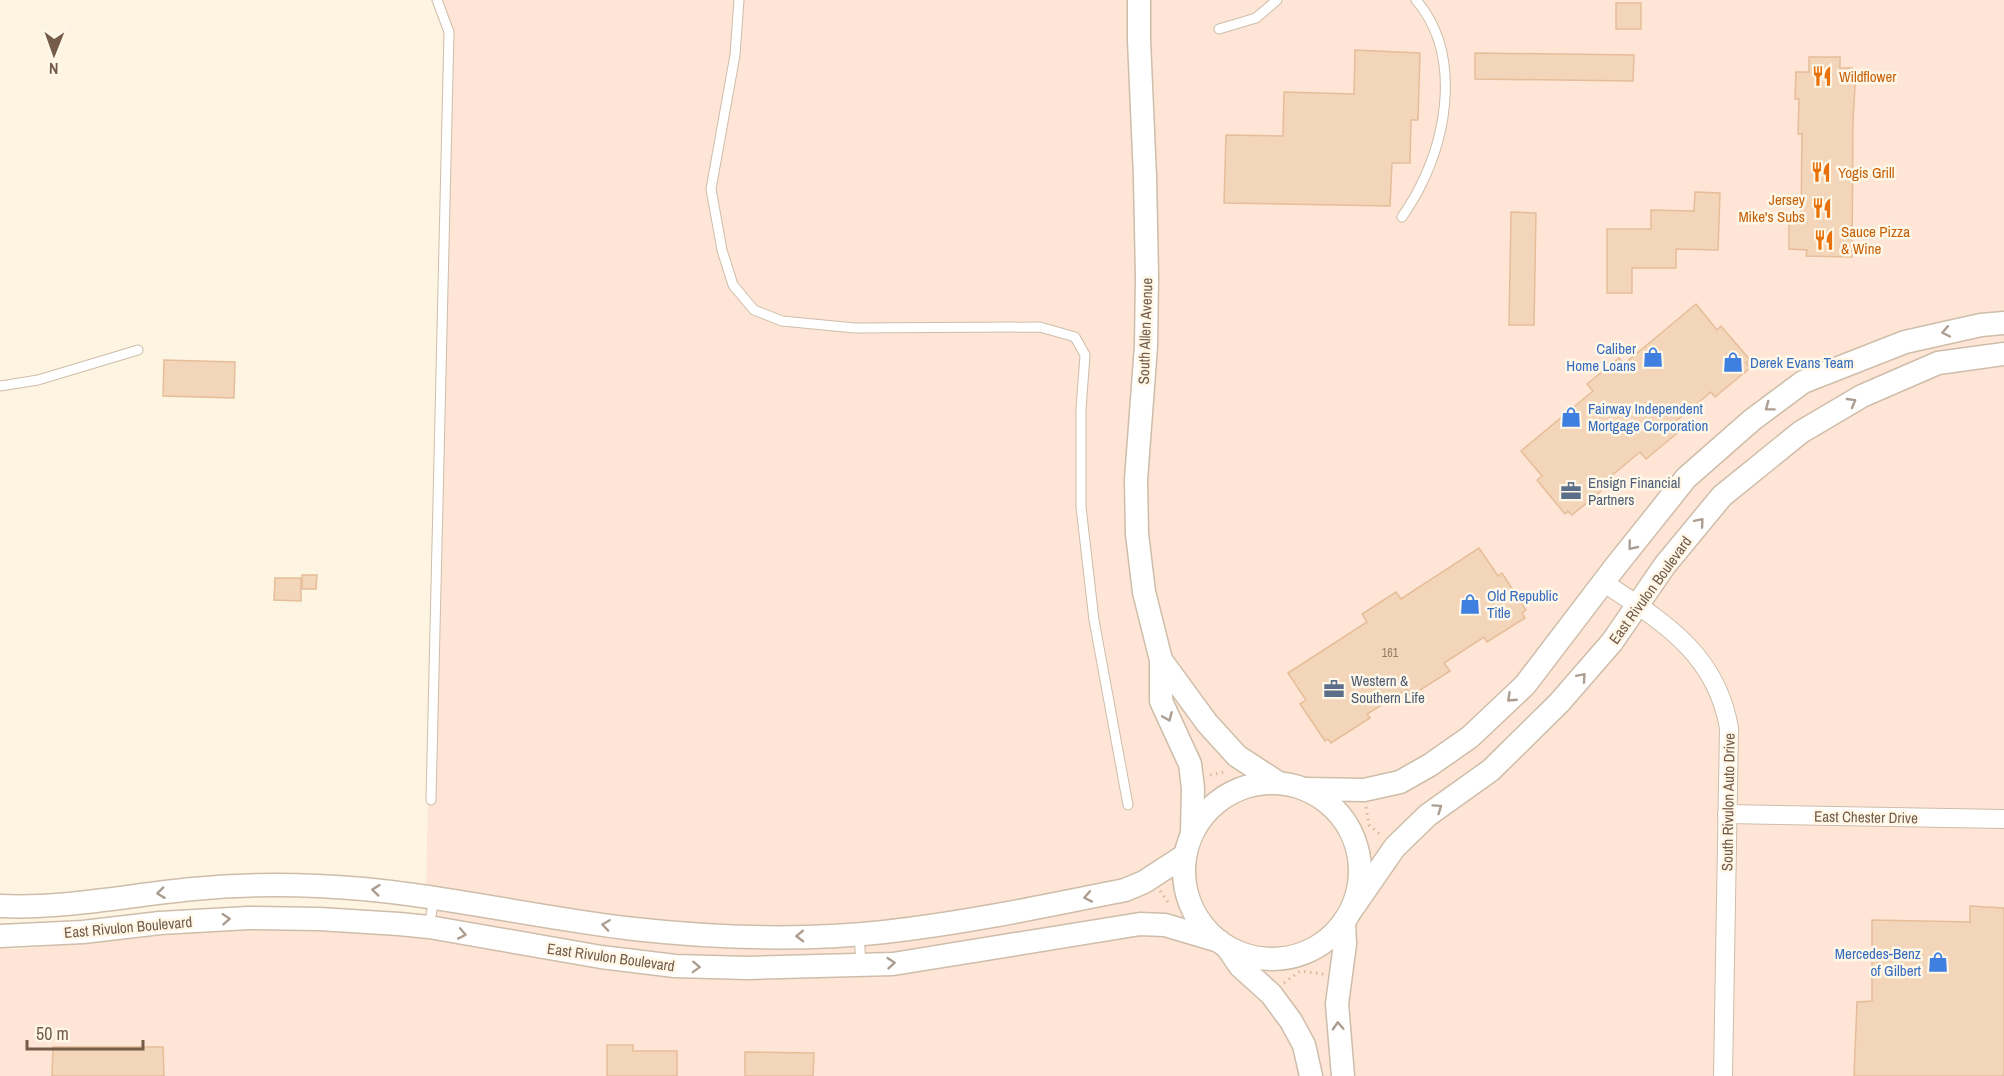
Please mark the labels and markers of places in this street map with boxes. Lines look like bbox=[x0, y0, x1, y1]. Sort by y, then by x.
restaurant icon: Wildflower bbox=[1810, 64, 1834, 88]
place label: Wildflower bbox=[1839, 66, 1896, 87]
restaurant icon: Yogis Grill bbox=[1809, 160, 1833, 184]
place label: Yogis Grill bbox=[1838, 162, 1894, 183]
place label: Jersey Mike's Subs bbox=[1738, 189, 1806, 227]
restaurant icon: Jersey Mike's Subs bbox=[1810, 196, 1834, 220]
place label: Sauce Pizza & Wine bbox=[1841, 221, 1910, 259]
restaurant icon: Sauce Pizza & Wine bbox=[1812, 228, 1836, 252]
place label: Caliber Home Loans bbox=[1566, 338, 1636, 376]
shop icon: Caliber Home Loans bbox=[1641, 345, 1665, 369]
shop icon: Derek Evans Team bbox=[1721, 350, 1745, 374]
place label: Derek Evans Team bbox=[1750, 352, 1854, 373]
place label: Fairway Independent Mortgage Corporation bbox=[1588, 398, 1708, 436]
shop icon: Fairway Independent Mortgage Corporation bbox=[1559, 405, 1583, 429]
place label: Ensign Financial Partners bbox=[1588, 472, 1680, 510]
office icon: Ensign Financial Partners bbox=[1559, 479, 1583, 503]
place label: Old Republic Title bbox=[1487, 585, 1558, 623]
shop icon: Old Republic Title bbox=[1458, 592, 1482, 616]
place label: Western & Southern Life bbox=[1351, 670, 1425, 708]
office icon: Western & Southern Life bbox=[1322, 677, 1346, 701]
place label: Mercedes-Benz of Gilbert bbox=[1835, 943, 1922, 981]
shop icon: Mercedes-Benz of Gilbert bbox=[1926, 950, 1950, 974]

